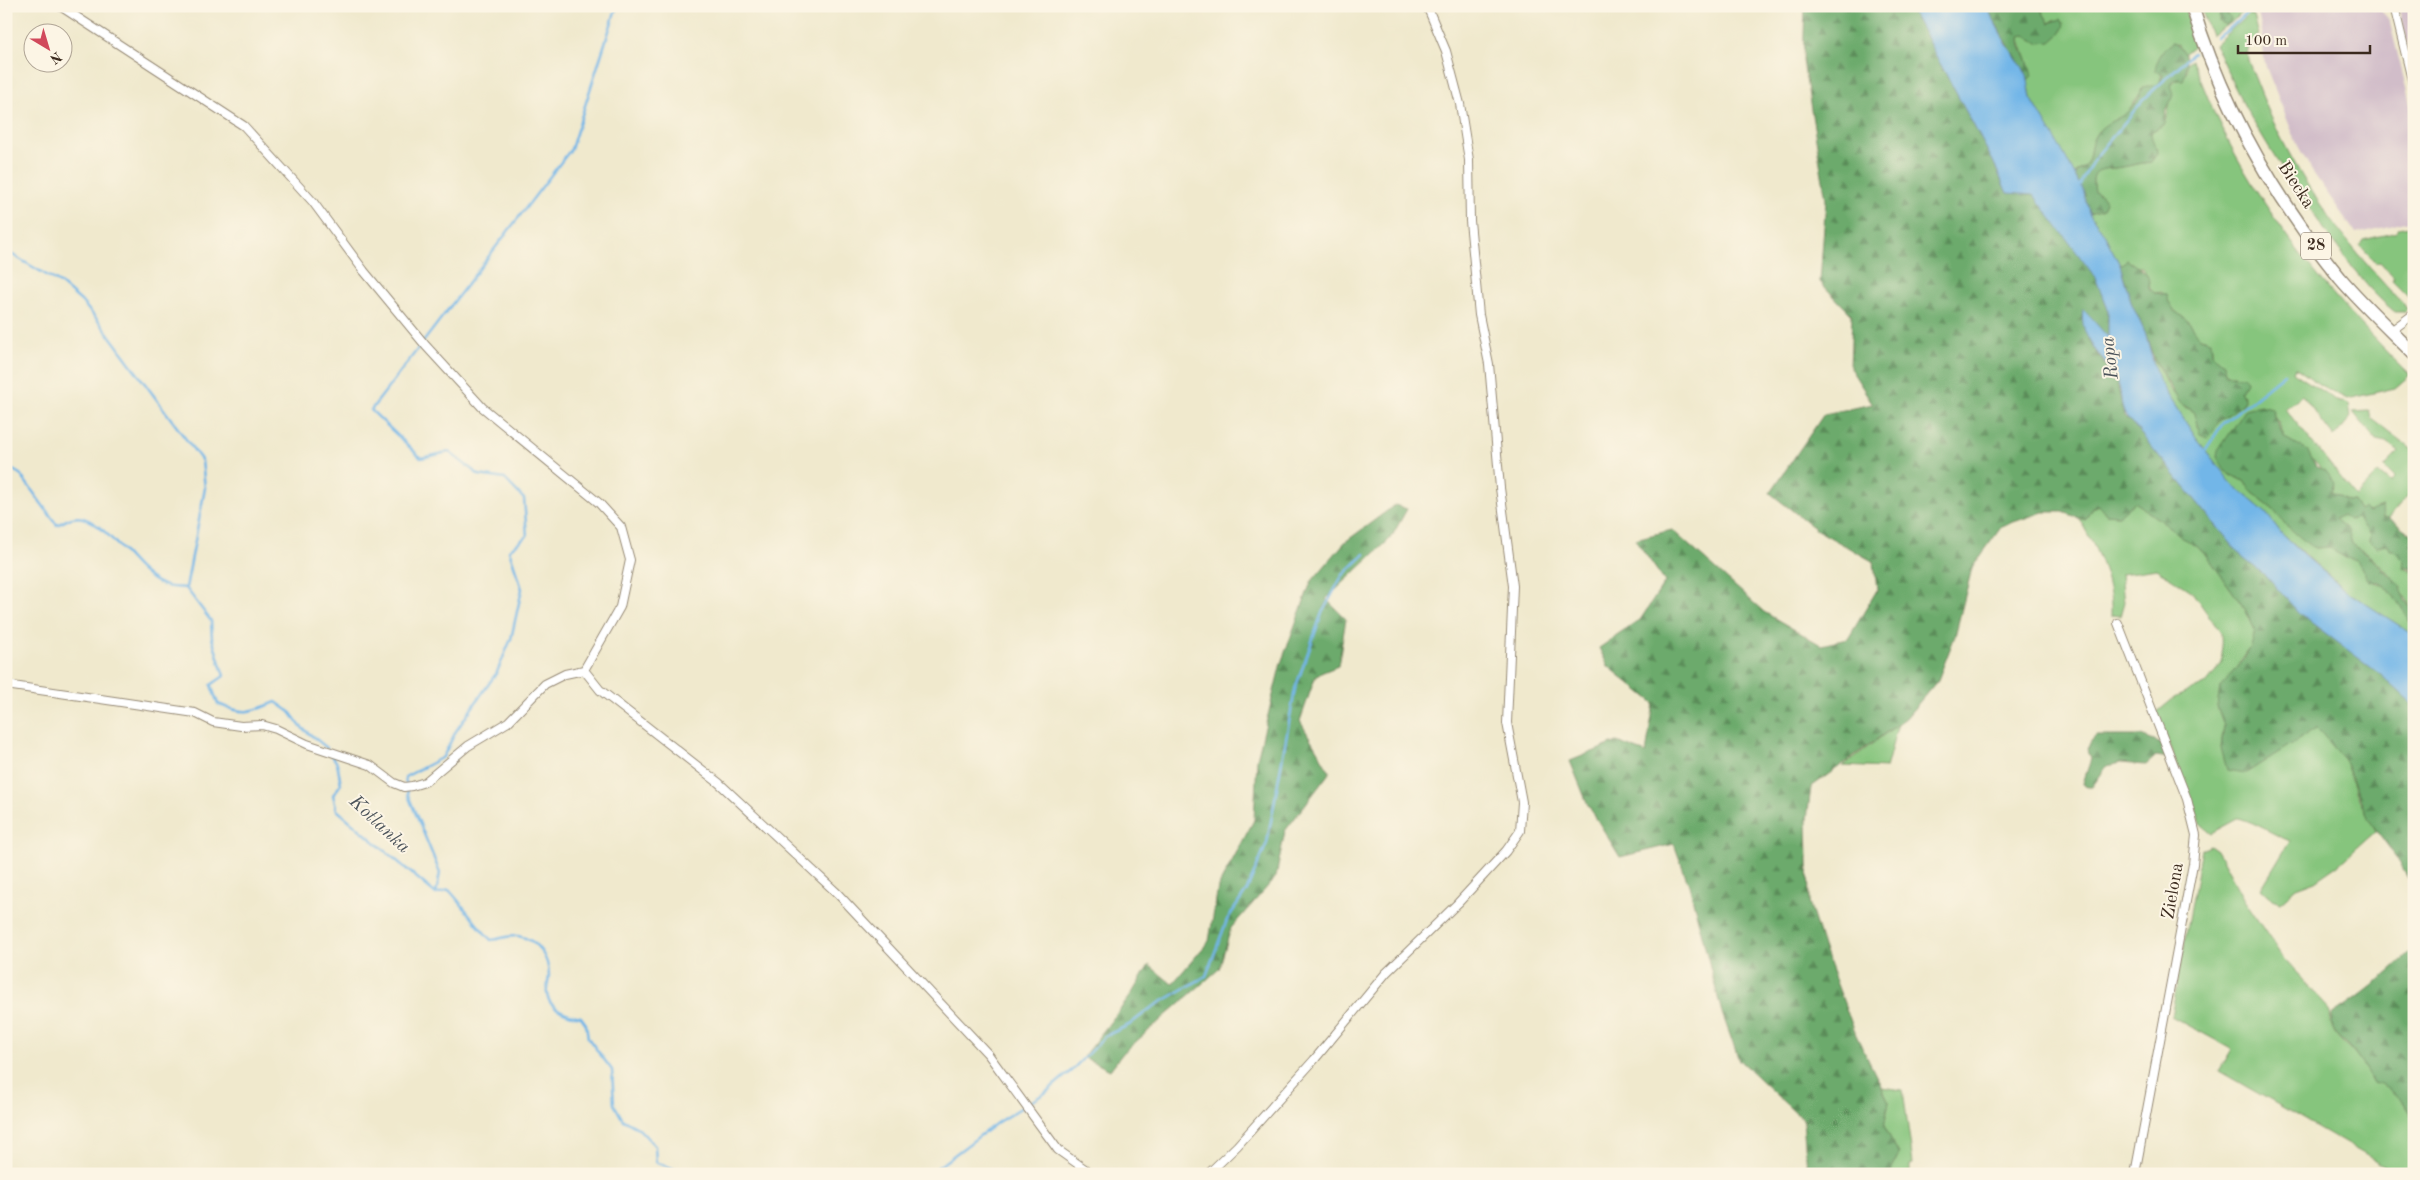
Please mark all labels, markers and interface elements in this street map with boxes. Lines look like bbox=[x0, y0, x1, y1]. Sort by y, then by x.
north arrow bbox=[22, 22, 72, 72]
scale bar bbox=[2238, 22, 2370, 54]
text: 100 m bbox=[2245, 34, 2287, 49]
text: N bbox=[47, 49, 64, 66]
street label: Biecka bbox=[2274, 158, 2318, 212]
road number: 28 bbox=[2301, 232, 2331, 260]
water label: Ropa bbox=[2099, 336, 2123, 381]
water label: Kotlanka bbox=[344, 792, 413, 858]
street label: Zielona bbox=[2159, 861, 2187, 921]

